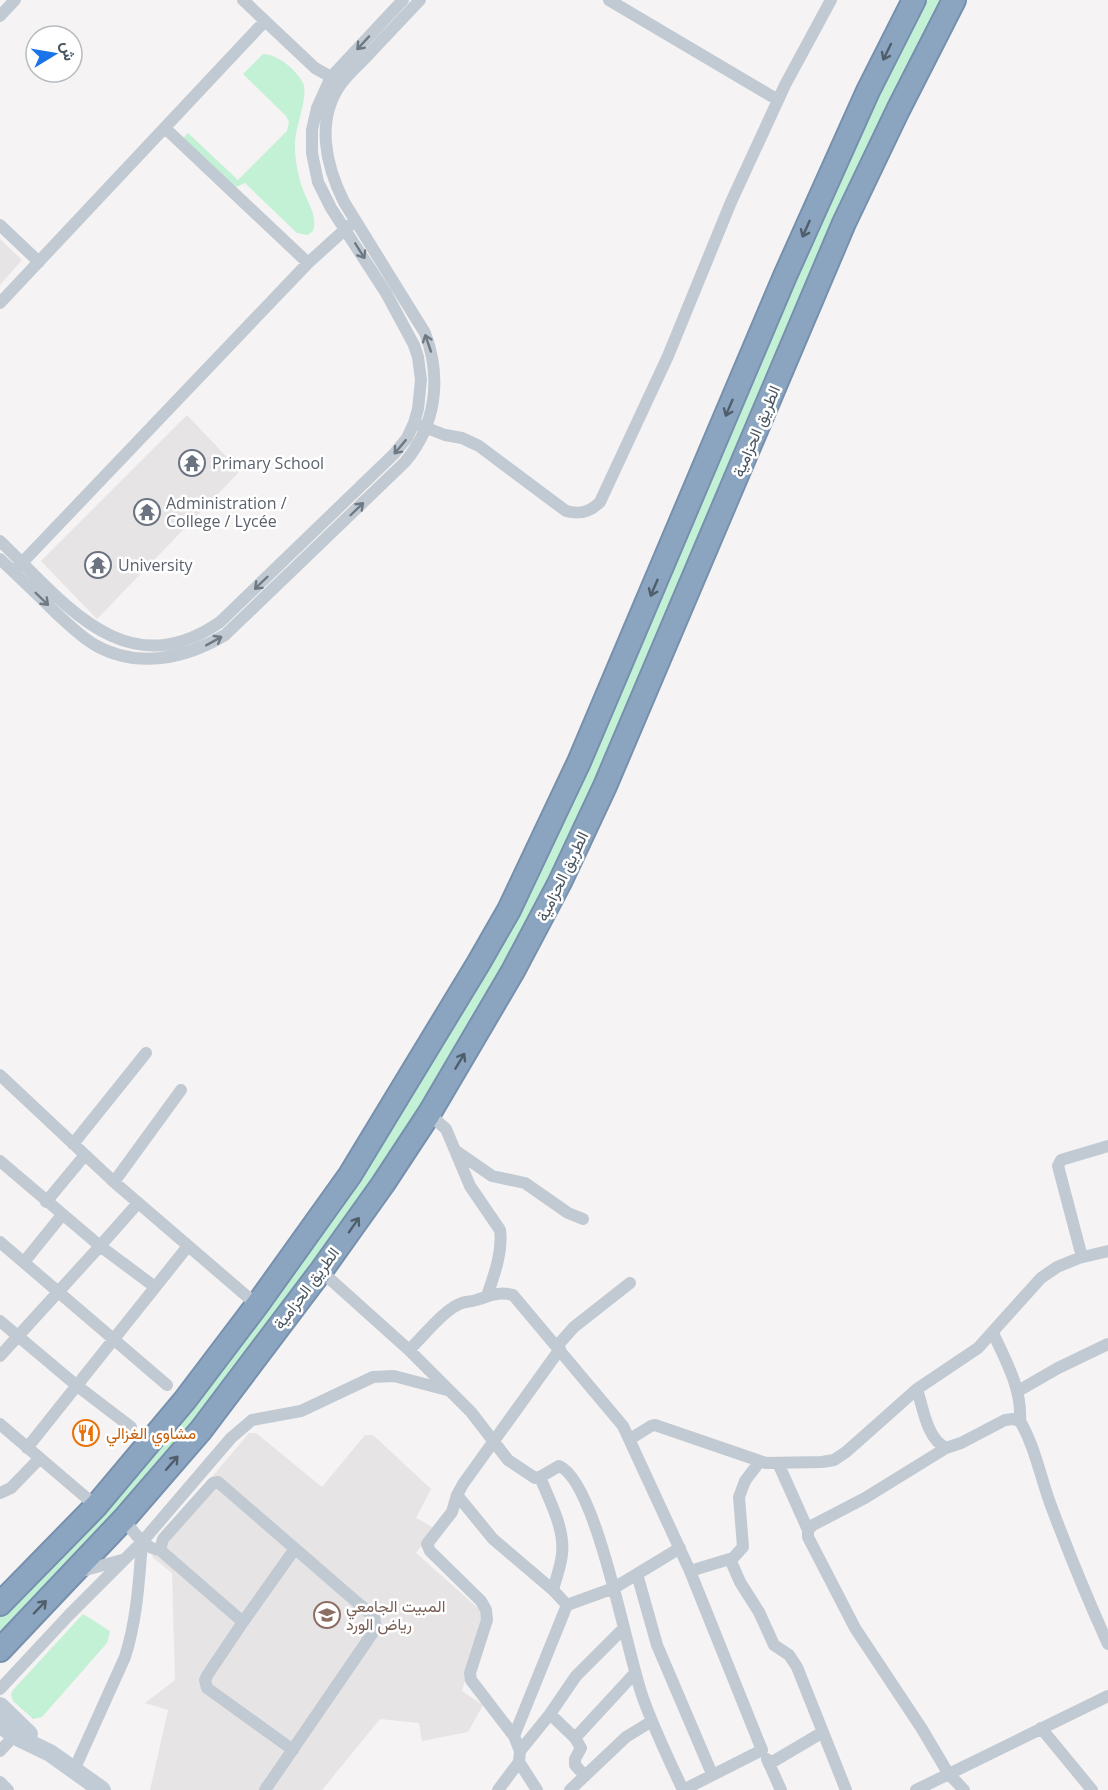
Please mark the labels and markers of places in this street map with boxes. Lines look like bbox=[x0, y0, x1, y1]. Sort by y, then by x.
temple icon: Primary School bbox=[177, 448, 207, 478]
place label: Primary School bbox=[212, 452, 324, 474]
place label: Administration / College / Lycée bbox=[166, 492, 287, 532]
temple icon: Administration / College / Lycée bbox=[132, 497, 162, 527]
temple icon: University bbox=[83, 550, 113, 580]
place label: University bbox=[118, 554, 193, 576]
restaurant icon: مشاوي الغزالي bbox=[71, 1418, 101, 1448]
place label: مشاوي الغزالي bbox=[106, 1422, 196, 1447]
place label: المبيت الجامعي رياض الورد bbox=[346, 1595, 445, 1635]
school or university icon: المبيت الجامعي رياض الورد bbox=[312, 1600, 342, 1630]

